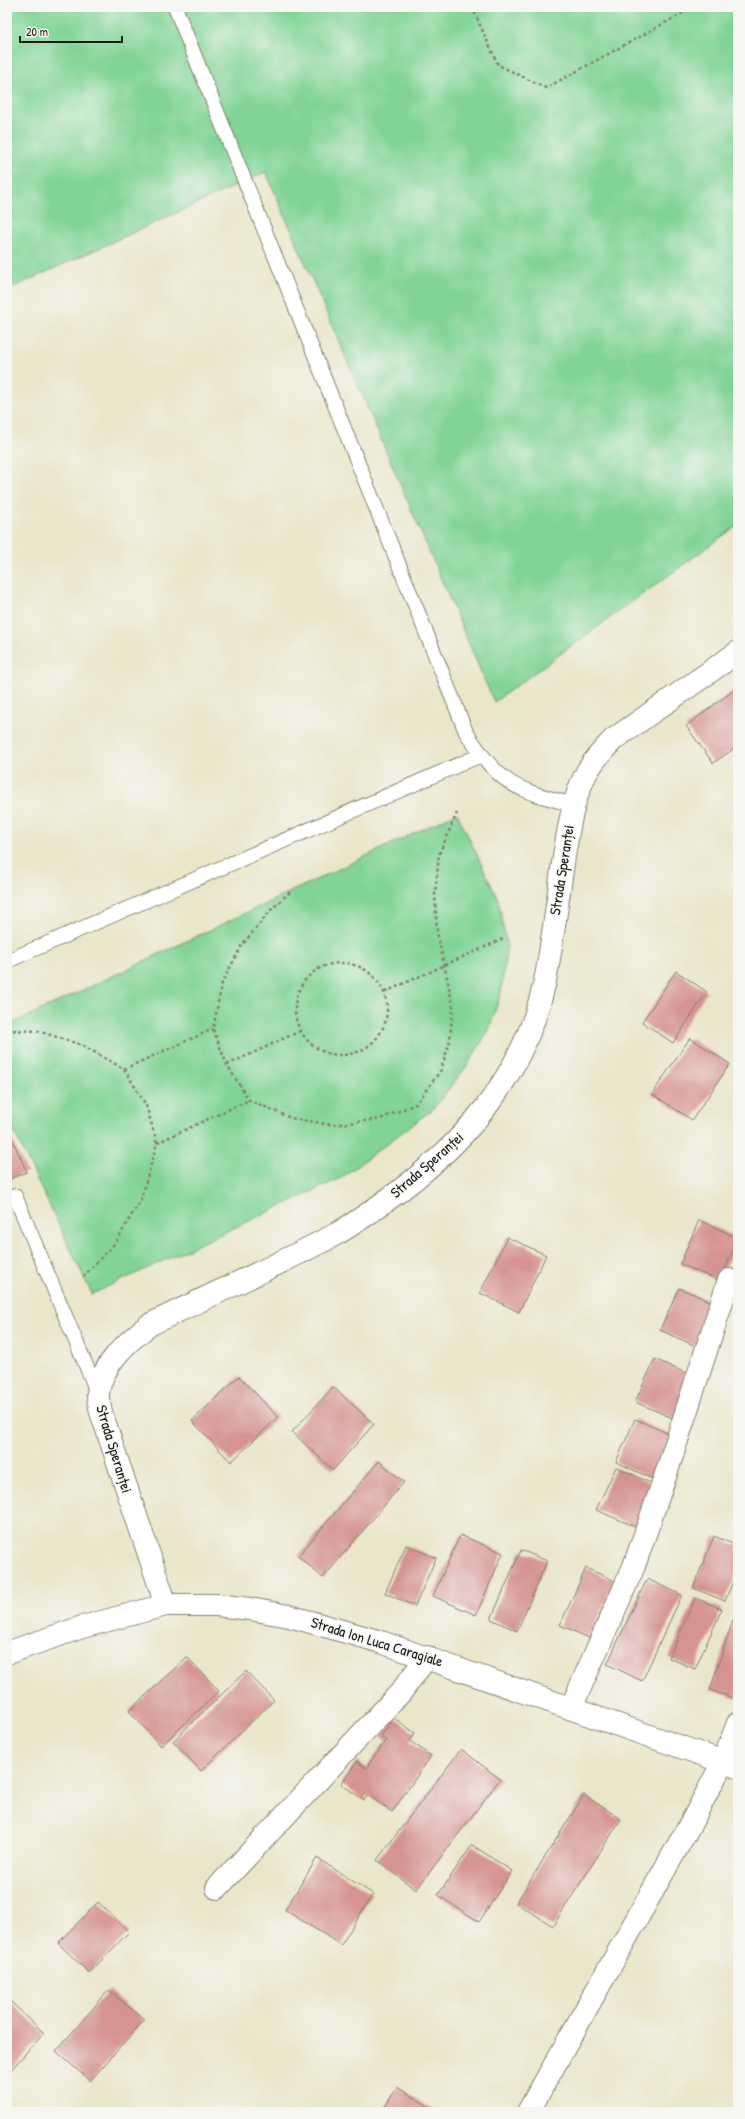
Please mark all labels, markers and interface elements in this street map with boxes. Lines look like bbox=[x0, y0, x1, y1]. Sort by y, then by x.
scale bar bbox=[20, 18, 122, 44]
text: 20 m bbox=[26, 23, 48, 40]
street label: Strada Speranței bbox=[544, 823, 579, 917]
street label: Strada Speranței bbox=[385, 1127, 468, 1202]
street label: Strada Speranței bbox=[91, 1402, 138, 1495]
street label: Strada Ion Luca Caragiale bbox=[309, 1611, 446, 1672]

